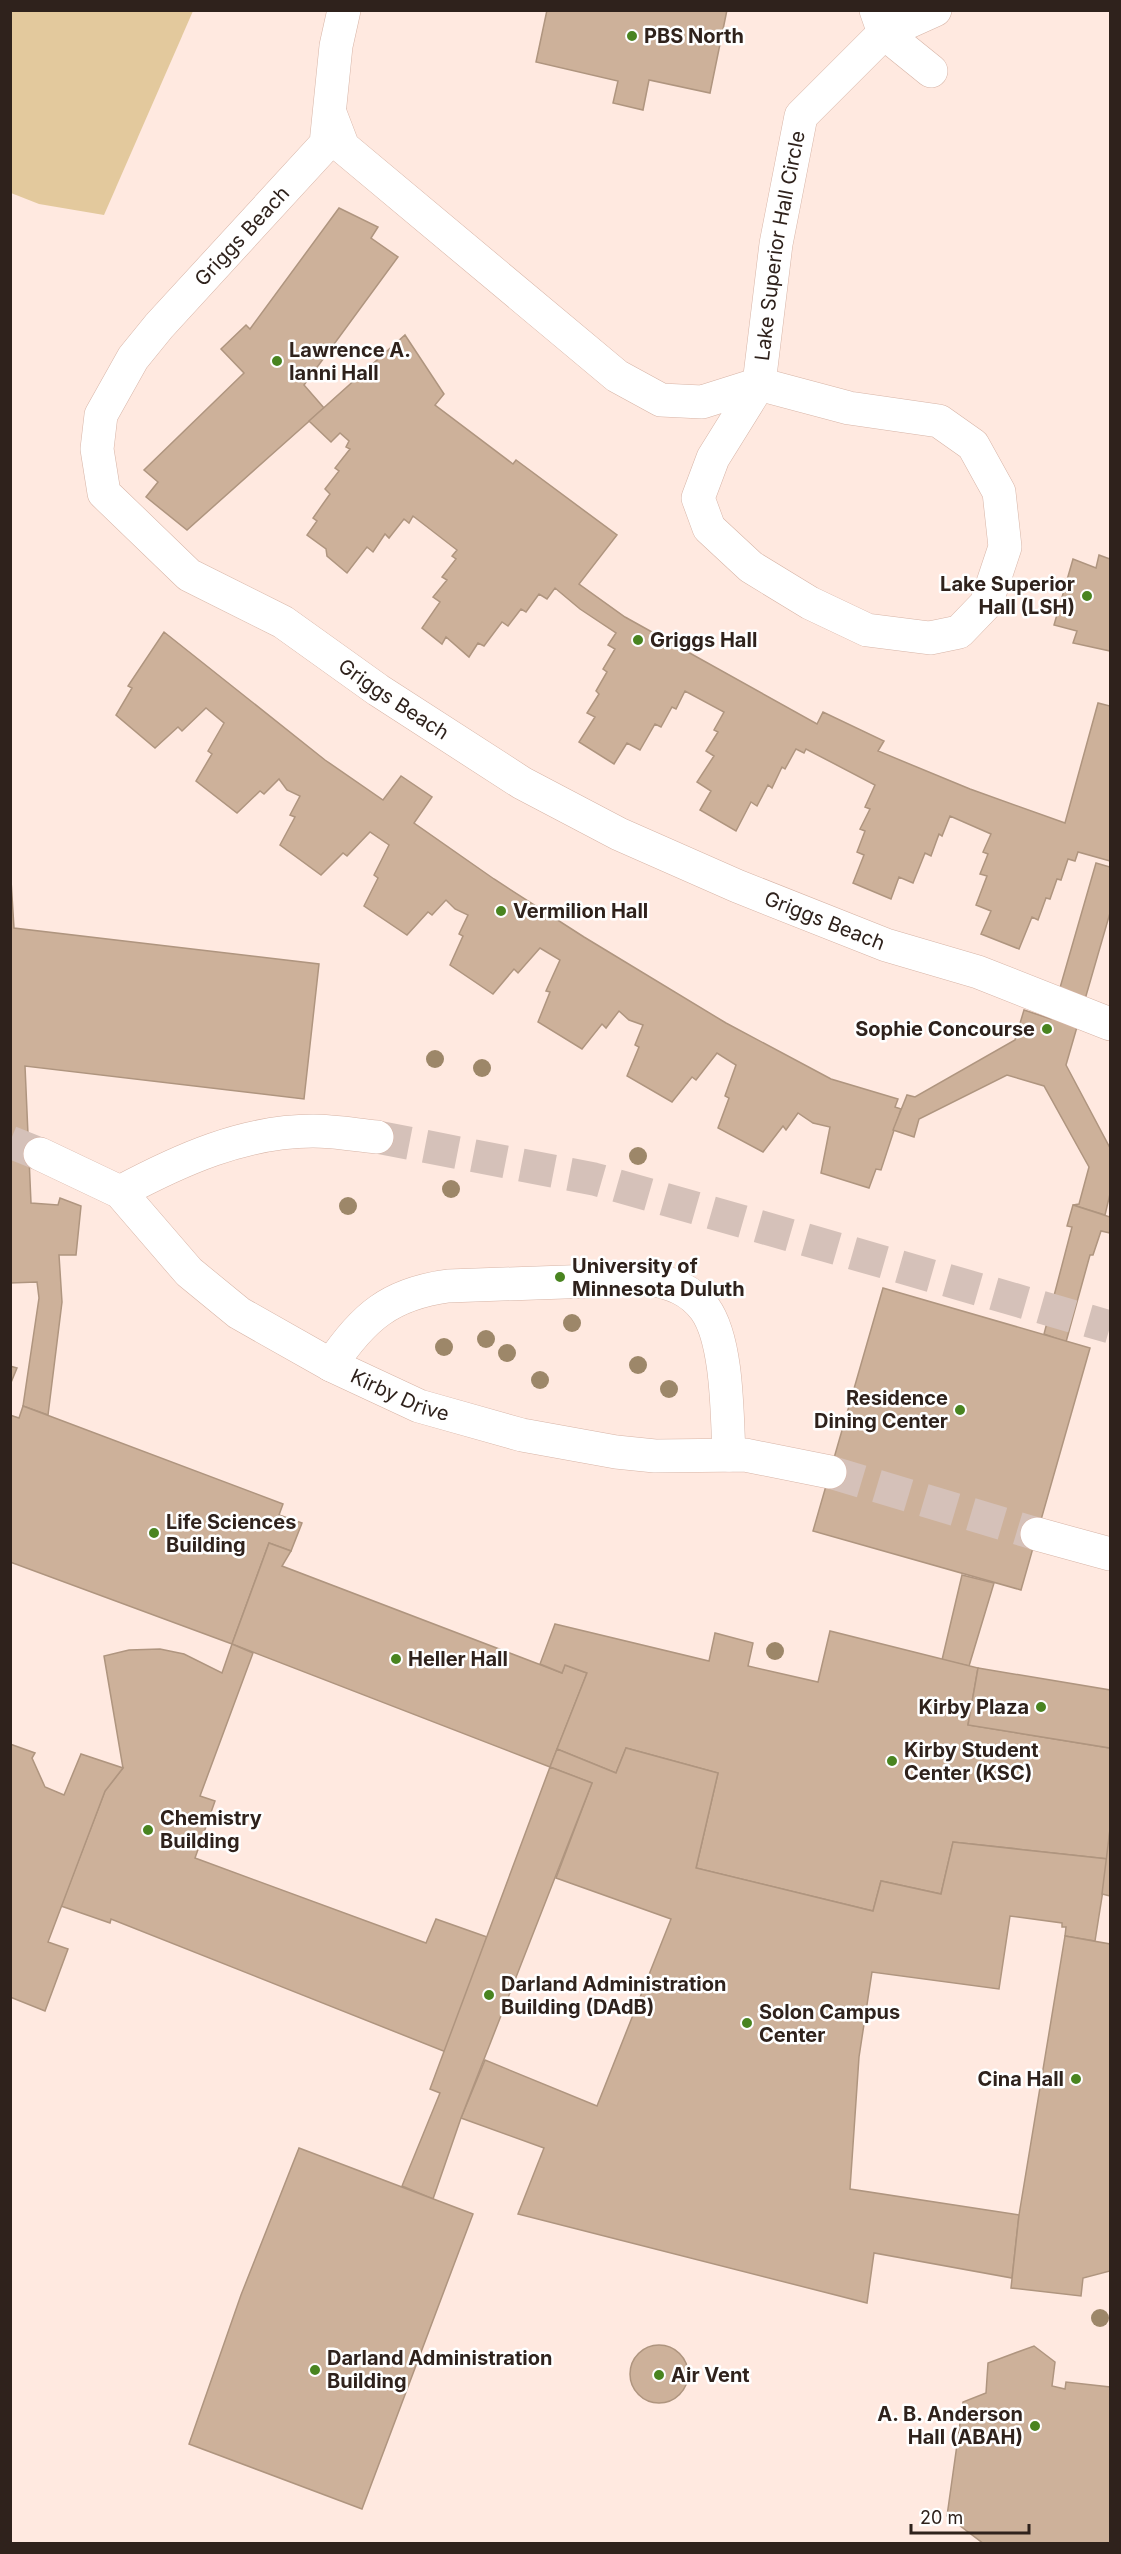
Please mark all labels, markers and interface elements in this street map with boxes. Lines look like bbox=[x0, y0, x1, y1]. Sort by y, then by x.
place label: PBS North bbox=[644, 24, 744, 48]
marker: PBS North bbox=[625, 29, 639, 43]
street label: Lake Superior Hall Circle bbox=[750, 129, 810, 362]
street label: Griggs Beach bbox=[190, 181, 294, 291]
place label: Lawrence A. Ianni Hall bbox=[289, 338, 411, 385]
marker: Lawrence A. Ianni Hall bbox=[270, 354, 284, 368]
place label: Lake Superior Hall (LSH) bbox=[940, 572, 1075, 619]
marker: Lake Superior Hall (LSH) bbox=[1080, 589, 1094, 603]
place label: Griggs Hall bbox=[650, 628, 757, 652]
marker: Griggs Hall bbox=[631, 633, 645, 647]
street label: Griggs Beach bbox=[334, 654, 453, 745]
street label: Griggs Beach bbox=[761, 886, 888, 955]
place label: Vermilion Hall bbox=[513, 899, 648, 923]
marker: Vermilion Hall bbox=[494, 904, 508, 918]
place label: Sophie Concourse bbox=[855, 1017, 1035, 1041]
marker: Sophie Concourse bbox=[1040, 1022, 1054, 1036]
place label: University of Minnesota Duluth bbox=[572, 1254, 745, 1301]
marker: University of Minnesota Duluth bbox=[553, 1270, 567, 1284]
street label: Kirby Drive bbox=[347, 1364, 452, 1426]
place label: Residence Dining Center bbox=[814, 1386, 948, 1433]
marker: Residence Dining Center bbox=[953, 1403, 967, 1417]
place label: Life Sciences Building bbox=[166, 1510, 296, 1557]
marker: Life Sciences Building bbox=[147, 1526, 161, 1540]
place label: Heller Hall bbox=[408, 1647, 508, 1671]
marker: Heller Hall bbox=[389, 1652, 403, 1666]
place label: Kirby Plaza bbox=[919, 1695, 1029, 1719]
marker: Kirby Plaza bbox=[1034, 1700, 1048, 1714]
place label: Kirby Student Center (KSC) bbox=[904, 1738, 1039, 1785]
marker: Kirby Student Center (KSC) bbox=[885, 1754, 899, 1768]
place label: Chemistry Building bbox=[160, 1806, 262, 1853]
marker: Chemistry Building bbox=[141, 1823, 155, 1837]
place label: Darland Administration Building (DAdB) bbox=[501, 1972, 726, 2019]
marker: Darland Administration Building (DAdB) bbox=[482, 1988, 496, 2002]
place label: Solon Campus Center bbox=[759, 2000, 900, 2047]
marker: Solon Campus Center bbox=[740, 2016, 754, 2030]
place label: Cina Hall bbox=[978, 2067, 1064, 2091]
marker: Cina Hall bbox=[1069, 2072, 1083, 2086]
place label: Darland Administration Building bbox=[327, 2346, 552, 2393]
marker: Darland Administration Building bbox=[308, 2363, 322, 2377]
place label: Air Vent bbox=[671, 2363, 750, 2387]
marker: Air Vent bbox=[652, 2368, 666, 2382]
place label: A. B. Anderson Hall (ABAH) bbox=[877, 2402, 1023, 2449]
marker: A. B. Anderson Hall (ABAH) bbox=[1028, 2419, 1042, 2433]
scale bar bbox=[911, 2497, 1030, 2535]
text: 20 m bbox=[920, 2507, 963, 2528]

